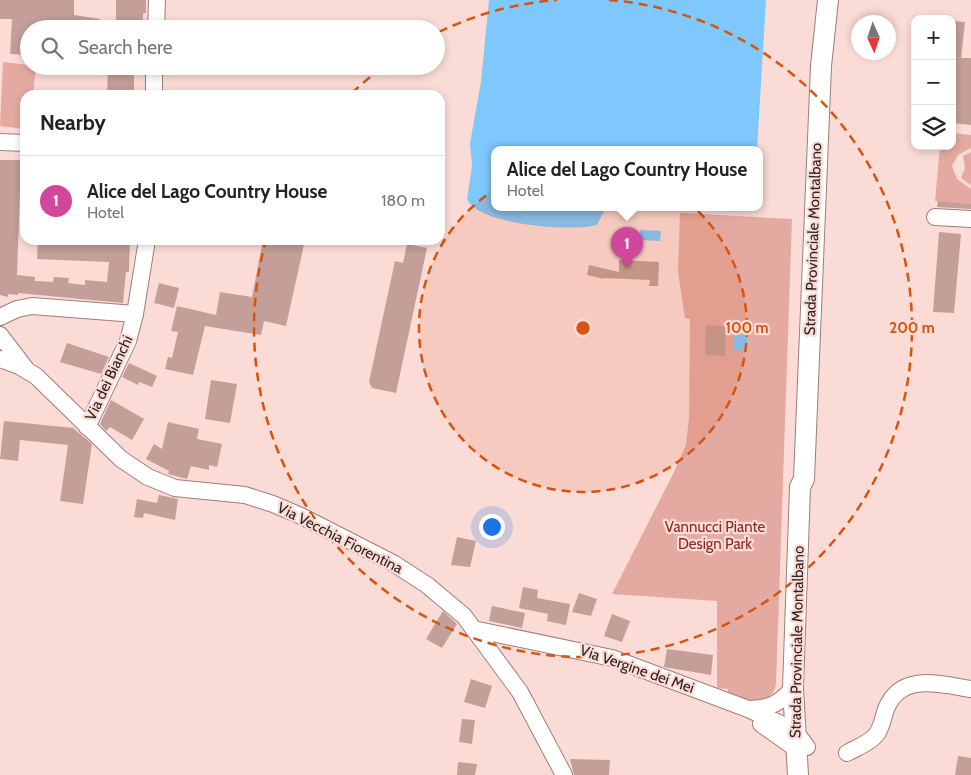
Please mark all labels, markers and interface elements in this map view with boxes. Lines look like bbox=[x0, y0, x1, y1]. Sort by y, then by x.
north arrow bbox=[851, 15, 896, 60]
map controls bbox=[911, 15, 956, 150]
button: + bbox=[911, 15, 956, 60]
search box bbox=[20, 20, 445, 75]
icon: search bbox=[38, 34, 66, 62]
text: Search here bbox=[78, 36, 172, 59]
button: − bbox=[911, 60, 956, 105]
button: layers bbox=[911, 105, 956, 150]
text: Nearby bbox=[40, 110, 106, 135]
street label: Strada Provinciale Montalbano bbox=[801, 142, 825, 336]
popup bbox=[491, 146, 763, 211]
text: Alice del Lago Country House bbox=[507, 158, 747, 181]
text: Alice del Lago Country House bbox=[87, 180, 327, 203]
text: Hotel bbox=[507, 181, 544, 200]
text: 1 bbox=[53, 191, 59, 210]
text: 180 m bbox=[381, 191, 425, 210]
text: Hotel bbox=[87, 203, 124, 222]
pin: 1 bbox=[611, 227, 643, 268]
centre of rings bbox=[574, 319, 592, 337]
text: 100 m bbox=[725, 319, 769, 337]
text: 200 m bbox=[889, 319, 935, 337]
street label: Via dei Bianchi bbox=[81, 333, 137, 423]
street label: Via Vecchia Fiorentina bbox=[274, 499, 406, 578]
your location bbox=[479, 514, 505, 540]
park label: Vannucci Piante Design Park bbox=[665, 518, 765, 553]
street label: Strada Provinciale Montalbano bbox=[786, 546, 808, 738]
street label: Via Vergine dei Mei bbox=[577, 641, 697, 697]

